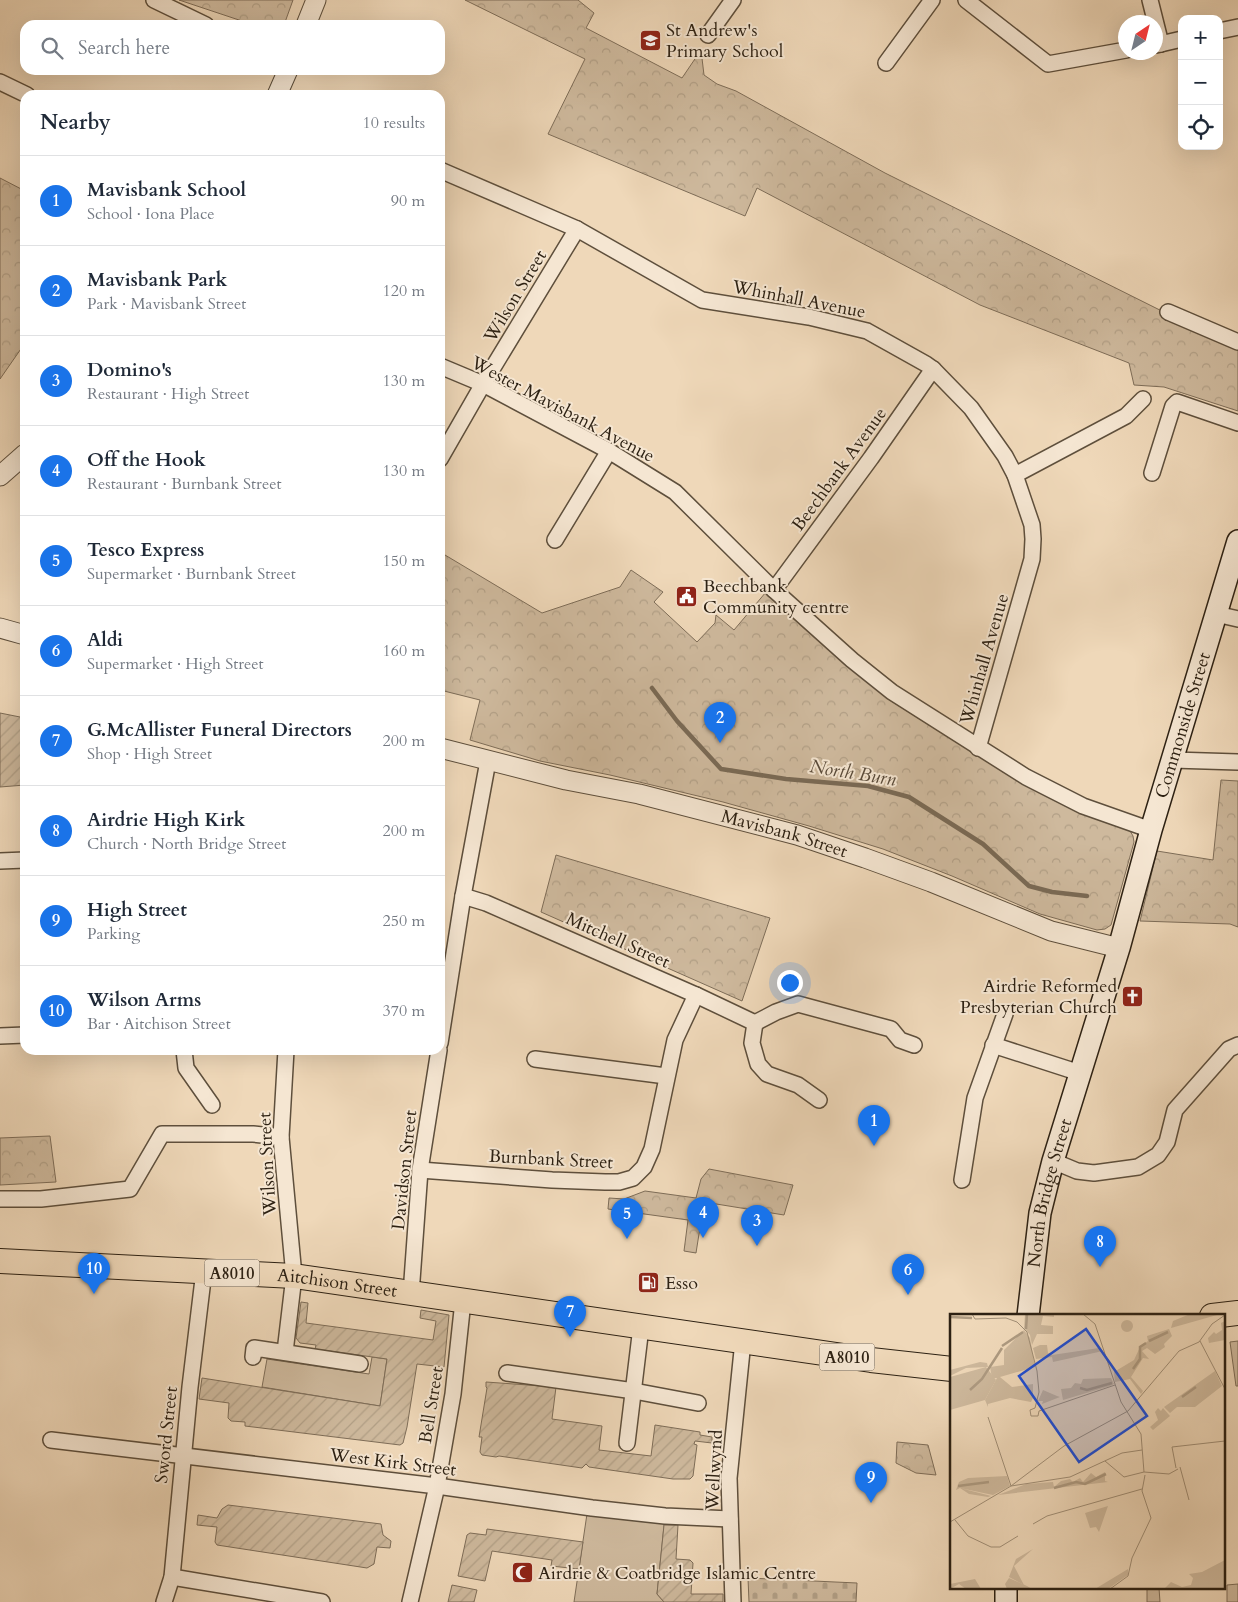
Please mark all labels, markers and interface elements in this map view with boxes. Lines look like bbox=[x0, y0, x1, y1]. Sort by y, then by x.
north arrow bbox=[1118, 15, 1163, 60]
map controls bbox=[1178, 15, 1223, 150]
button: + bbox=[1178, 15, 1223, 60]
place label: St Andrew's Primary School bbox=[666, 18, 784, 64]
search box bbox=[20, 20, 445, 75]
school or university icon: St Andrew's Primary School bbox=[638, 28, 662, 52]
icon: search bbox=[38, 34, 66, 62]
text: Search here bbox=[78, 35, 170, 61]
button: − bbox=[1178, 60, 1223, 105]
button: locate bbox=[1178, 105, 1223, 150]
text: Nearby bbox=[40, 108, 111, 137]
text: 10 results bbox=[363, 112, 425, 134]
text: Mavisbank School bbox=[87, 177, 246, 203]
text: 1 bbox=[52, 190, 60, 212]
text: 90 m bbox=[391, 190, 425, 212]
text: School · Iona Place bbox=[87, 203, 215, 225]
street label: Wilson Street bbox=[478, 245, 553, 348]
text: Mavisbank Park bbox=[87, 267, 227, 293]
street label: Whinhall Avenue bbox=[729, 274, 868, 325]
text: 2 bbox=[52, 280, 60, 302]
text: 120 m bbox=[383, 280, 425, 302]
text: Park · Mavisbank Street bbox=[87, 293, 246, 315]
street label: Wester Mavisbank Avenue bbox=[466, 350, 659, 469]
text: Domino's bbox=[87, 357, 172, 383]
text: 3 bbox=[52, 370, 60, 392]
text: 130 m bbox=[383, 370, 425, 392]
text: Restaurant · High Street bbox=[87, 383, 249, 405]
street label: Beechbank Avenue bbox=[786, 402, 893, 536]
text: Off the Hook bbox=[87, 447, 206, 473]
text: 4 bbox=[52, 460, 60, 482]
text: 130 m bbox=[383, 460, 425, 482]
text: Restaurant · Burnbank Street bbox=[87, 473, 282, 495]
text: Tesco Express bbox=[87, 537, 204, 563]
text: 5 bbox=[52, 550, 60, 572]
text: 150 m bbox=[383, 550, 425, 572]
text: Supermarket · Burnbank Street bbox=[87, 563, 296, 585]
place label: Beechbank Community centre bbox=[703, 574, 849, 620]
public building icon: Beechbank Community centre bbox=[675, 584, 699, 608]
street label: Whinhall Avenue bbox=[954, 591, 1015, 728]
text: Aldi bbox=[87, 627, 123, 653]
text: 6 bbox=[52, 640, 60, 662]
text: 160 m bbox=[383, 640, 425, 662]
street label: Commonside Street bbox=[1149, 649, 1217, 801]
text: Supermarket · High Street bbox=[87, 653, 264, 675]
pin: 2 bbox=[704, 702, 736, 743]
text: G.McAllister Funeral Directors bbox=[87, 717, 352, 743]
text: 7 bbox=[52, 730, 60, 752]
text: 200 m bbox=[383, 730, 425, 752]
text: Shop · High Street bbox=[87, 743, 212, 765]
water label: North Burn bbox=[808, 753, 899, 793]
street label: Mavisbank Street bbox=[718, 804, 851, 864]
text: Airdrie High Kirk bbox=[87, 807, 245, 833]
text: 8 bbox=[52, 820, 60, 842]
text: 200 m bbox=[383, 820, 425, 842]
text: Church · North Bridge Street bbox=[87, 833, 286, 855]
text: High Street bbox=[87, 897, 187, 923]
street label: Mitchell Street bbox=[562, 906, 674, 975]
text: 9 bbox=[52, 910, 60, 932]
text: 250 m bbox=[383, 910, 425, 932]
text: Parking bbox=[87, 923, 140, 945]
your location bbox=[777, 970, 803, 996]
place label: Airdrie Reformed Presbyterian Church bbox=[960, 974, 1117, 1020]
church icon: Airdrie Reformed Presbyterian Church bbox=[1121, 984, 1145, 1008]
text: Wilson Arms bbox=[87, 987, 201, 1013]
text: 10 bbox=[48, 1000, 64, 1022]
text: 370 m bbox=[383, 1000, 425, 1022]
text: Bar · Aitchison Street bbox=[87, 1013, 231, 1035]
pin: 1 bbox=[858, 1105, 890, 1146]
street label: Davidson Street bbox=[386, 1109, 423, 1231]
street label: Wilson Street bbox=[252, 1111, 283, 1217]
street label: North Bridge Street bbox=[1022, 1115, 1078, 1269]
street label: Burnbank Street bbox=[488, 1144, 614, 1175]
pin: 4 bbox=[687, 1197, 719, 1238]
pin: 5 bbox=[611, 1198, 643, 1239]
pin: 3 bbox=[741, 1205, 773, 1246]
pin: 8 bbox=[1084, 1226, 1116, 1267]
pin: 10 bbox=[78, 1253, 110, 1294]
pin: 6 bbox=[892, 1254, 924, 1295]
road number: A8010 bbox=[204, 1260, 260, 1286]
street label: Aitchison Street bbox=[277, 1263, 399, 1304]
fuel station icon: Esso bbox=[637, 1271, 661, 1295]
place label: Esso bbox=[665, 1271, 698, 1296]
pin: 7 bbox=[554, 1296, 586, 1337]
inset map bbox=[950, 1314, 1226, 1590]
road number: A8010 bbox=[820, 1344, 874, 1370]
street label: Bell Street bbox=[413, 1364, 450, 1445]
street label: Sword Street bbox=[149, 1385, 184, 1485]
street label: Wellwynd bbox=[700, 1429, 729, 1512]
street label: West Kirk Street bbox=[327, 1442, 458, 1483]
pin: 9 bbox=[855, 1462, 887, 1503]
mosque icon: Airdrie & Coatbridge Islamic Centre bbox=[510, 1561, 534, 1585]
place label: Airdrie & Coatbridge Islamic Centre bbox=[538, 1561, 816, 1586]

